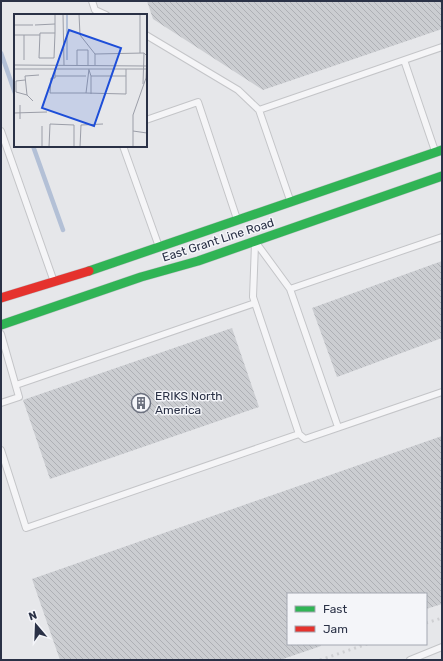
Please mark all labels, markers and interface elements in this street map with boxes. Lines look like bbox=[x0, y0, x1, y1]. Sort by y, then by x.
inset map bbox=[14, 14, 147, 147]
street label: East Grant Line Road bbox=[160, 215, 276, 265]
place label: ERIKS North America bbox=[155, 389, 223, 417]
building icon: ERIKS North America bbox=[130, 392, 152, 414]
legend bbox=[287, 593, 427, 645]
text: Fast bbox=[323, 602, 347, 616]
north arrow bbox=[16, 605, 56, 645]
text: N bbox=[27, 609, 39, 623]
text: Jam bbox=[323, 622, 348, 636]

